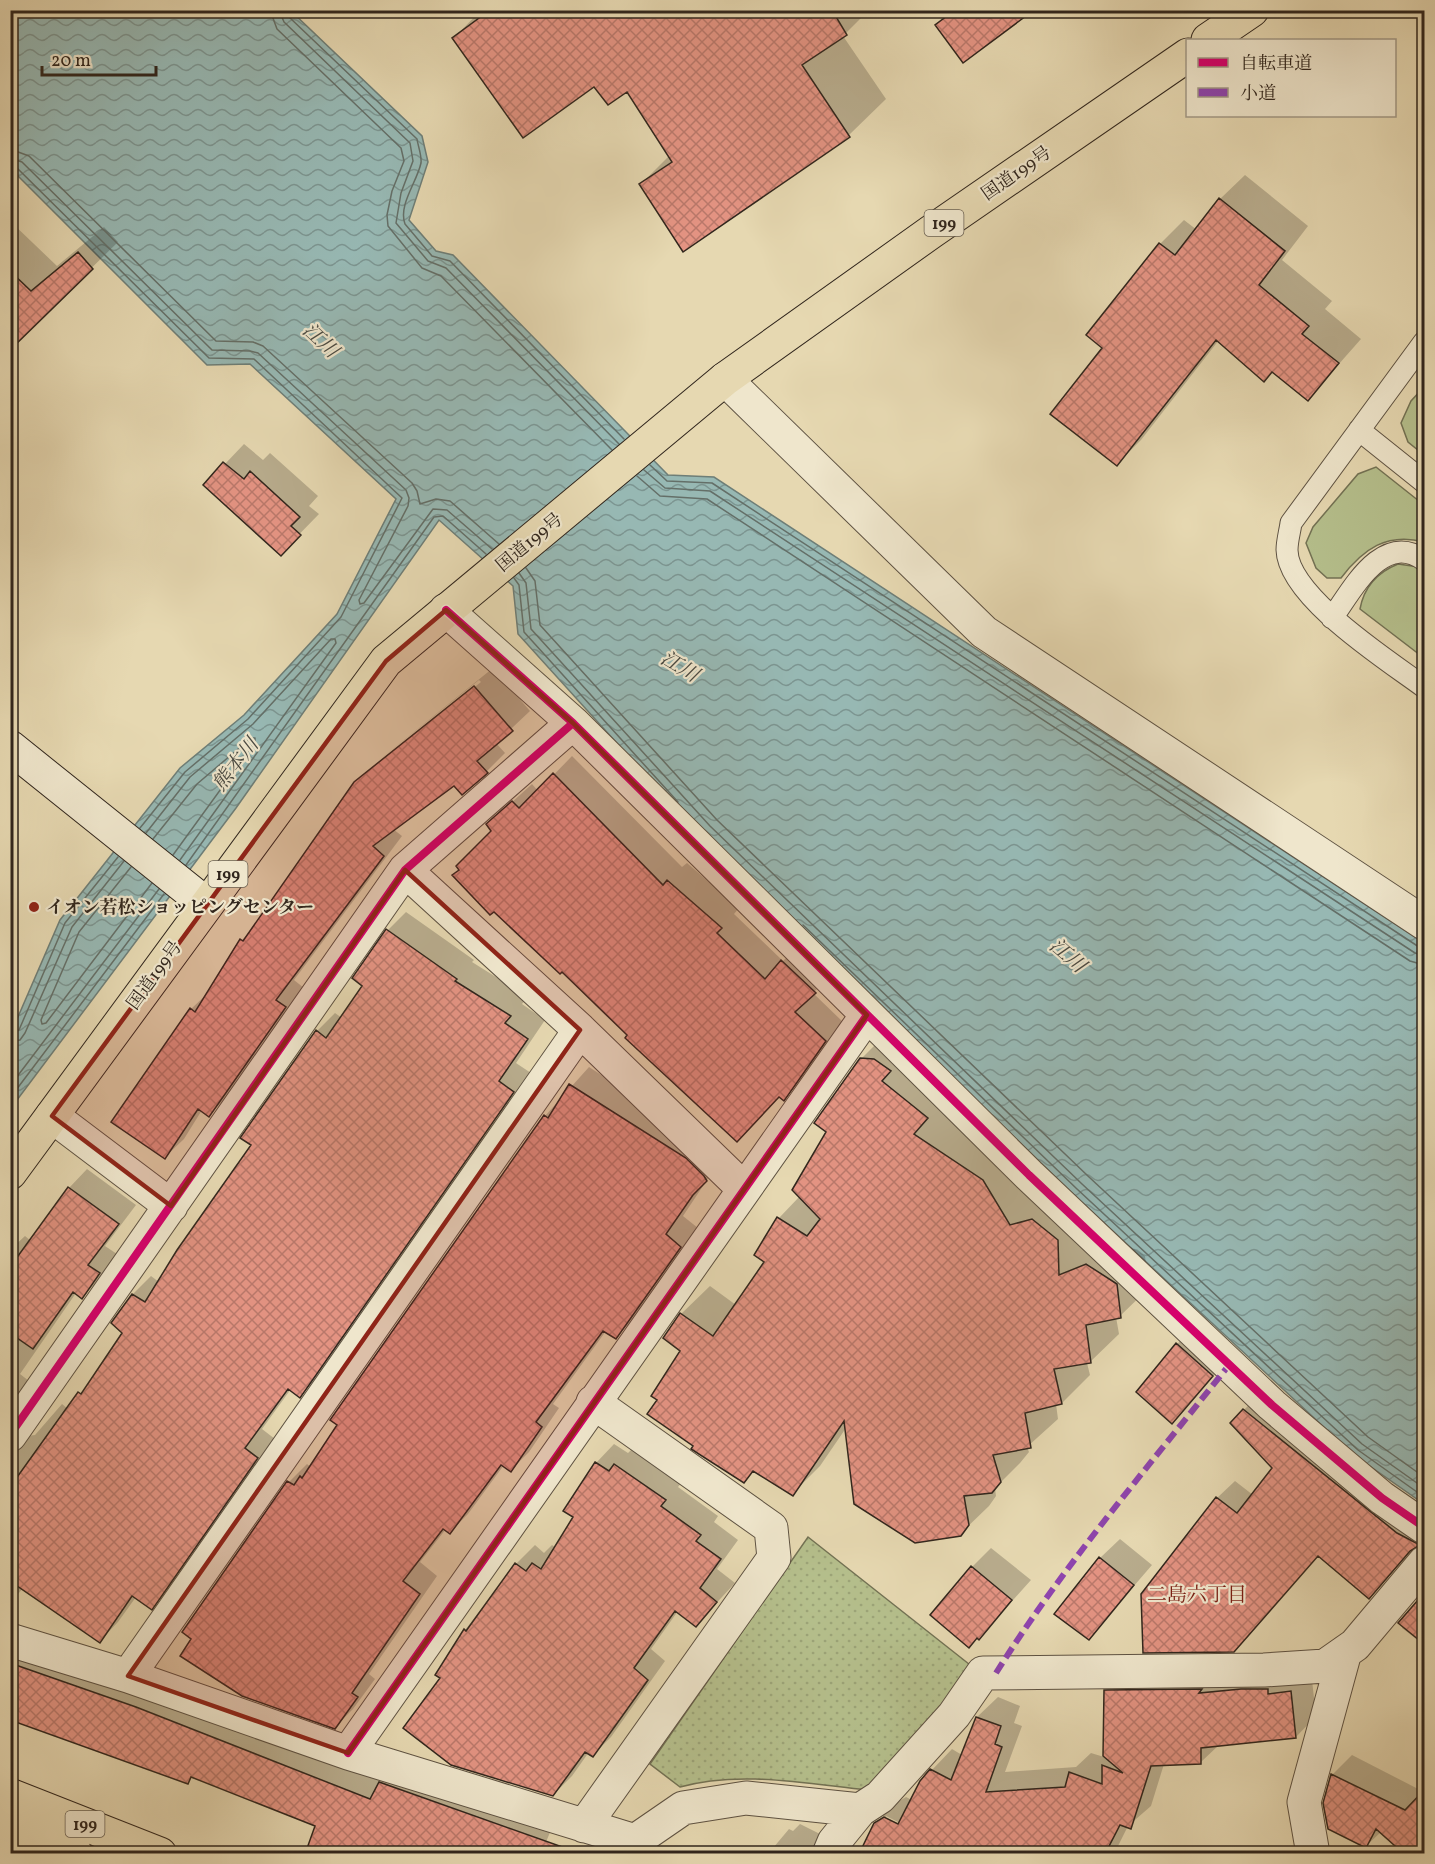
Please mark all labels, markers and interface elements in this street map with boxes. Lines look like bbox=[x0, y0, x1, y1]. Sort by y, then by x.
scale bar bbox=[42, 39, 156, 77]
legend bbox=[1186, 39, 1396, 117]
text: 20 m bbox=[51, 49, 91, 74]
text: 自転車道 bbox=[1240, 52, 1312, 77]
text: 小道 bbox=[1240, 82, 1276, 107]
street label: 国道199号 bbox=[977, 141, 1057, 207]
road number: 199 bbox=[924, 210, 964, 236]
water label: 江川 bbox=[295, 318, 345, 367]
street label: 国道199号 bbox=[491, 508, 569, 578]
water label: 江川 bbox=[655, 645, 705, 691]
water label: 熊本川 bbox=[207, 731, 267, 797]
road number: 199 bbox=[208, 861, 248, 887]
place label: イオン若松ショッピングセンター bbox=[46, 896, 314, 921]
marker: イオン若松ショッピングセンター bbox=[27, 900, 41, 914]
water label: 江川 bbox=[1042, 933, 1092, 982]
street label: 国道199号 bbox=[122, 936, 189, 1016]
district label: 二島六丁目 bbox=[1147, 1582, 1247, 1610]
road number: 199 bbox=[66, 1811, 104, 1837]

